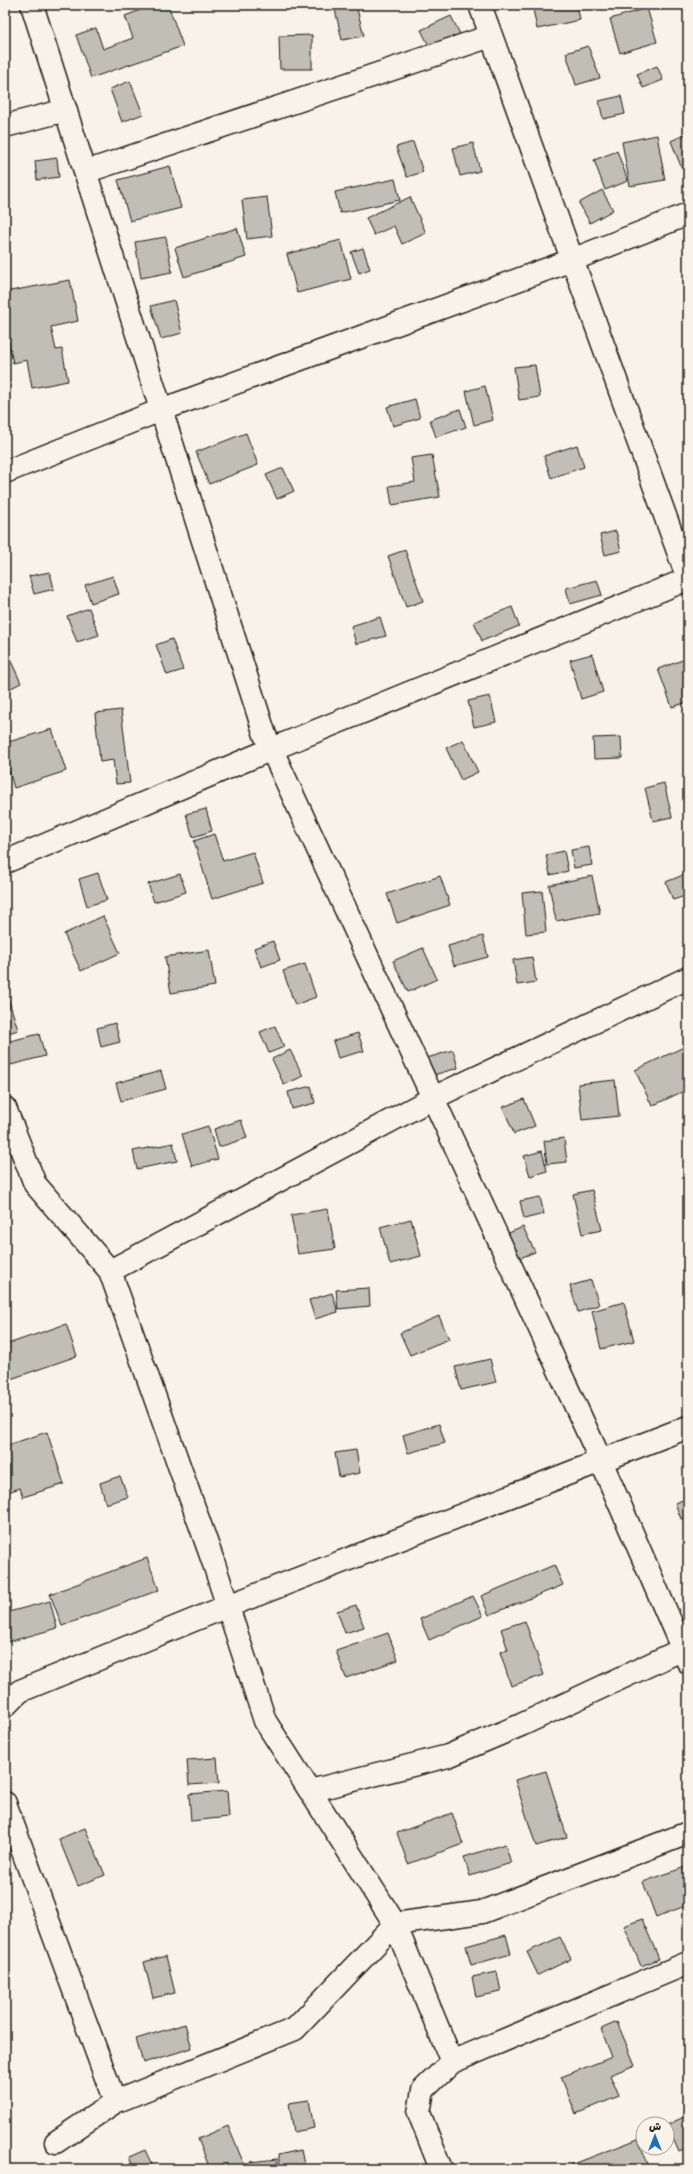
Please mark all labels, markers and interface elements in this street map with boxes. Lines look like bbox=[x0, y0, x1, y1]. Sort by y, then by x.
north arrow bbox=[635, 2116, 675, 2156]
text: ش bbox=[649, 2117, 661, 2134]

